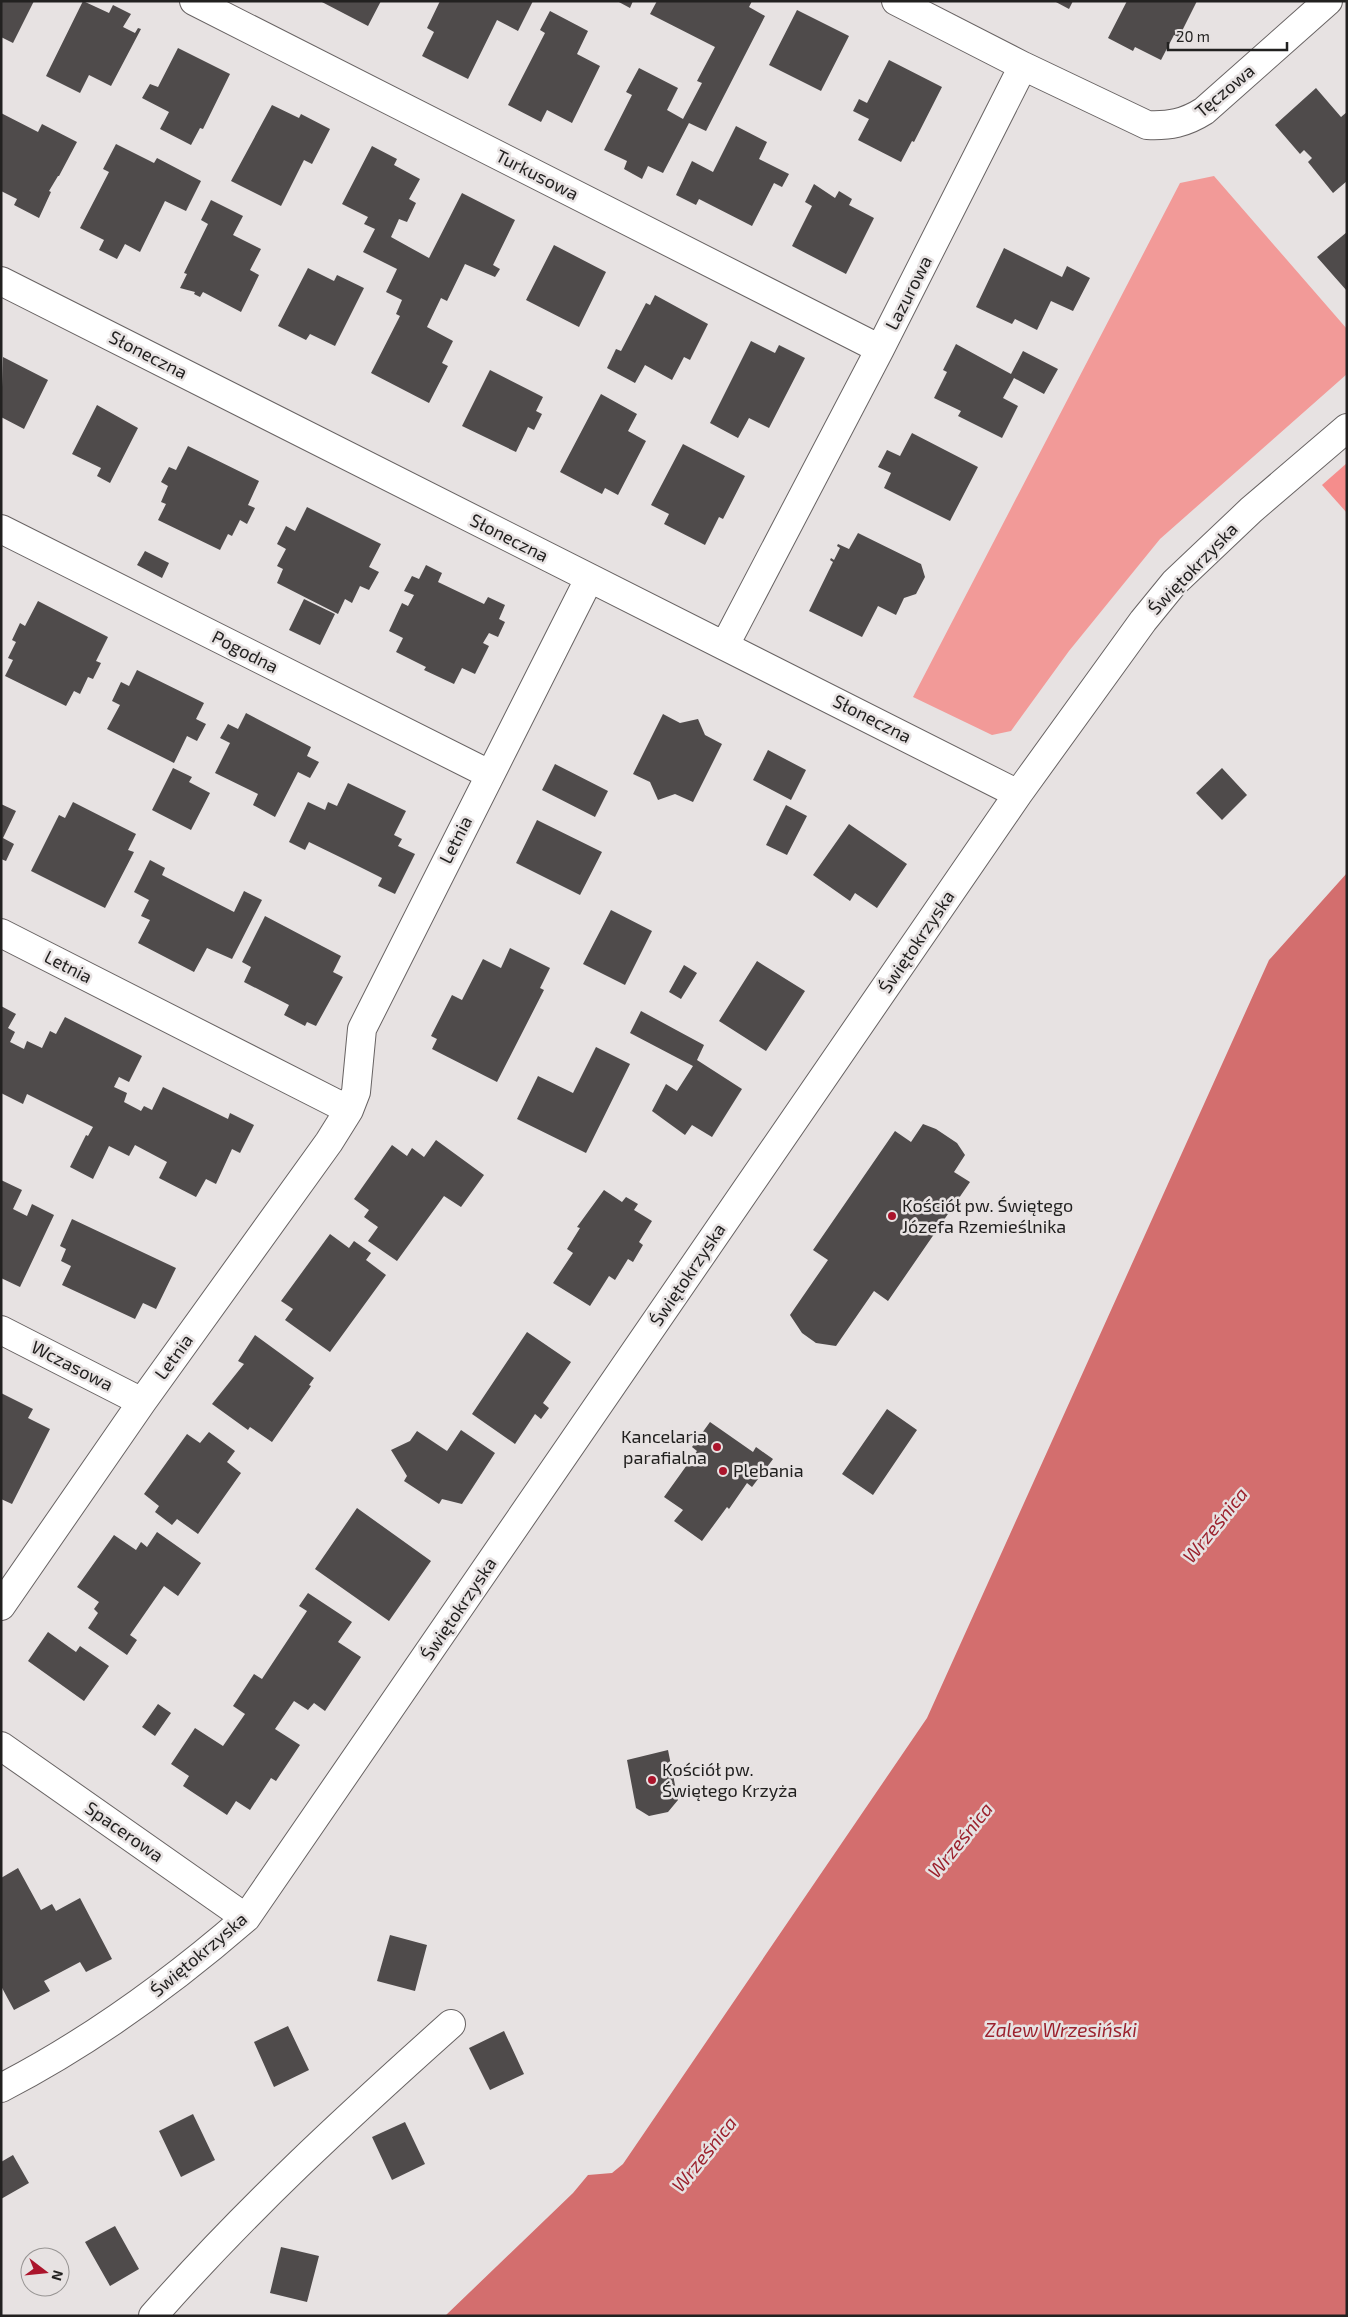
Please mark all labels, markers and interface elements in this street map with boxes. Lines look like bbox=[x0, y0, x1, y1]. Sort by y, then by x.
scale bar bbox=[1168, 20, 1287, 52]
text: 20 m bbox=[1176, 27, 1210, 45]
street label: Tęczowa bbox=[1190, 59, 1259, 121]
street label: Turkusowa bbox=[492, 144, 582, 204]
street label: Lazurowa bbox=[880, 252, 936, 333]
street label: Słoneczna bbox=[106, 325, 191, 383]
street label: Słoneczna bbox=[467, 508, 552, 566]
street label: Świętokrzyska bbox=[1143, 518, 1242, 619]
street label: Pogodna bbox=[209, 625, 282, 677]
street label: Słoneczna bbox=[830, 689, 915, 747]
street label: Letnia bbox=[434, 812, 476, 867]
street label: Świętokrzyska bbox=[874, 886, 959, 997]
street label: Letnia bbox=[41, 945, 96, 987]
place label: Kościół pw. Świętego Józefa Rzemieślnika bbox=[902, 1194, 1073, 1237]
marker: Kościół pw. Świętego Józefa Rzemieślnika bbox=[886, 1210, 898, 1222]
street label: Świętokrzyska bbox=[645, 1219, 730, 1330]
street label: Letnia bbox=[149, 1329, 197, 1383]
street label: Wczasowa bbox=[28, 1335, 117, 1395]
place label: Kancelaria parafialna bbox=[621, 1425, 707, 1468]
marker: Kancelaria parafialna bbox=[711, 1441, 723, 1453]
place label: Plebania bbox=[733, 1459, 804, 1481]
marker: Plebania bbox=[717, 1465, 729, 1477]
water label: Wrześnica bbox=[1177, 1482, 1252, 1567]
street label: Świętokrzyska bbox=[416, 1553, 501, 1664]
place label: Kościół pw. Świętego Krzyża bbox=[662, 1758, 797, 1801]
marker: Kościół pw. Świętego Krzyża bbox=[646, 1774, 658, 1786]
street label: Spacerowa bbox=[81, 1796, 168, 1866]
water label: Wrześnica bbox=[922, 1797, 997, 1882]
street label: Świętokrzyska bbox=[146, 1907, 251, 2001]
water label: Zalew Wrzesiński bbox=[985, 2018, 1137, 2041]
water label: Wrześnica bbox=[666, 2111, 741, 2196]
north arrow bbox=[20, 2247, 70, 2297]
text: N bbox=[48, 2269, 68, 2283]

